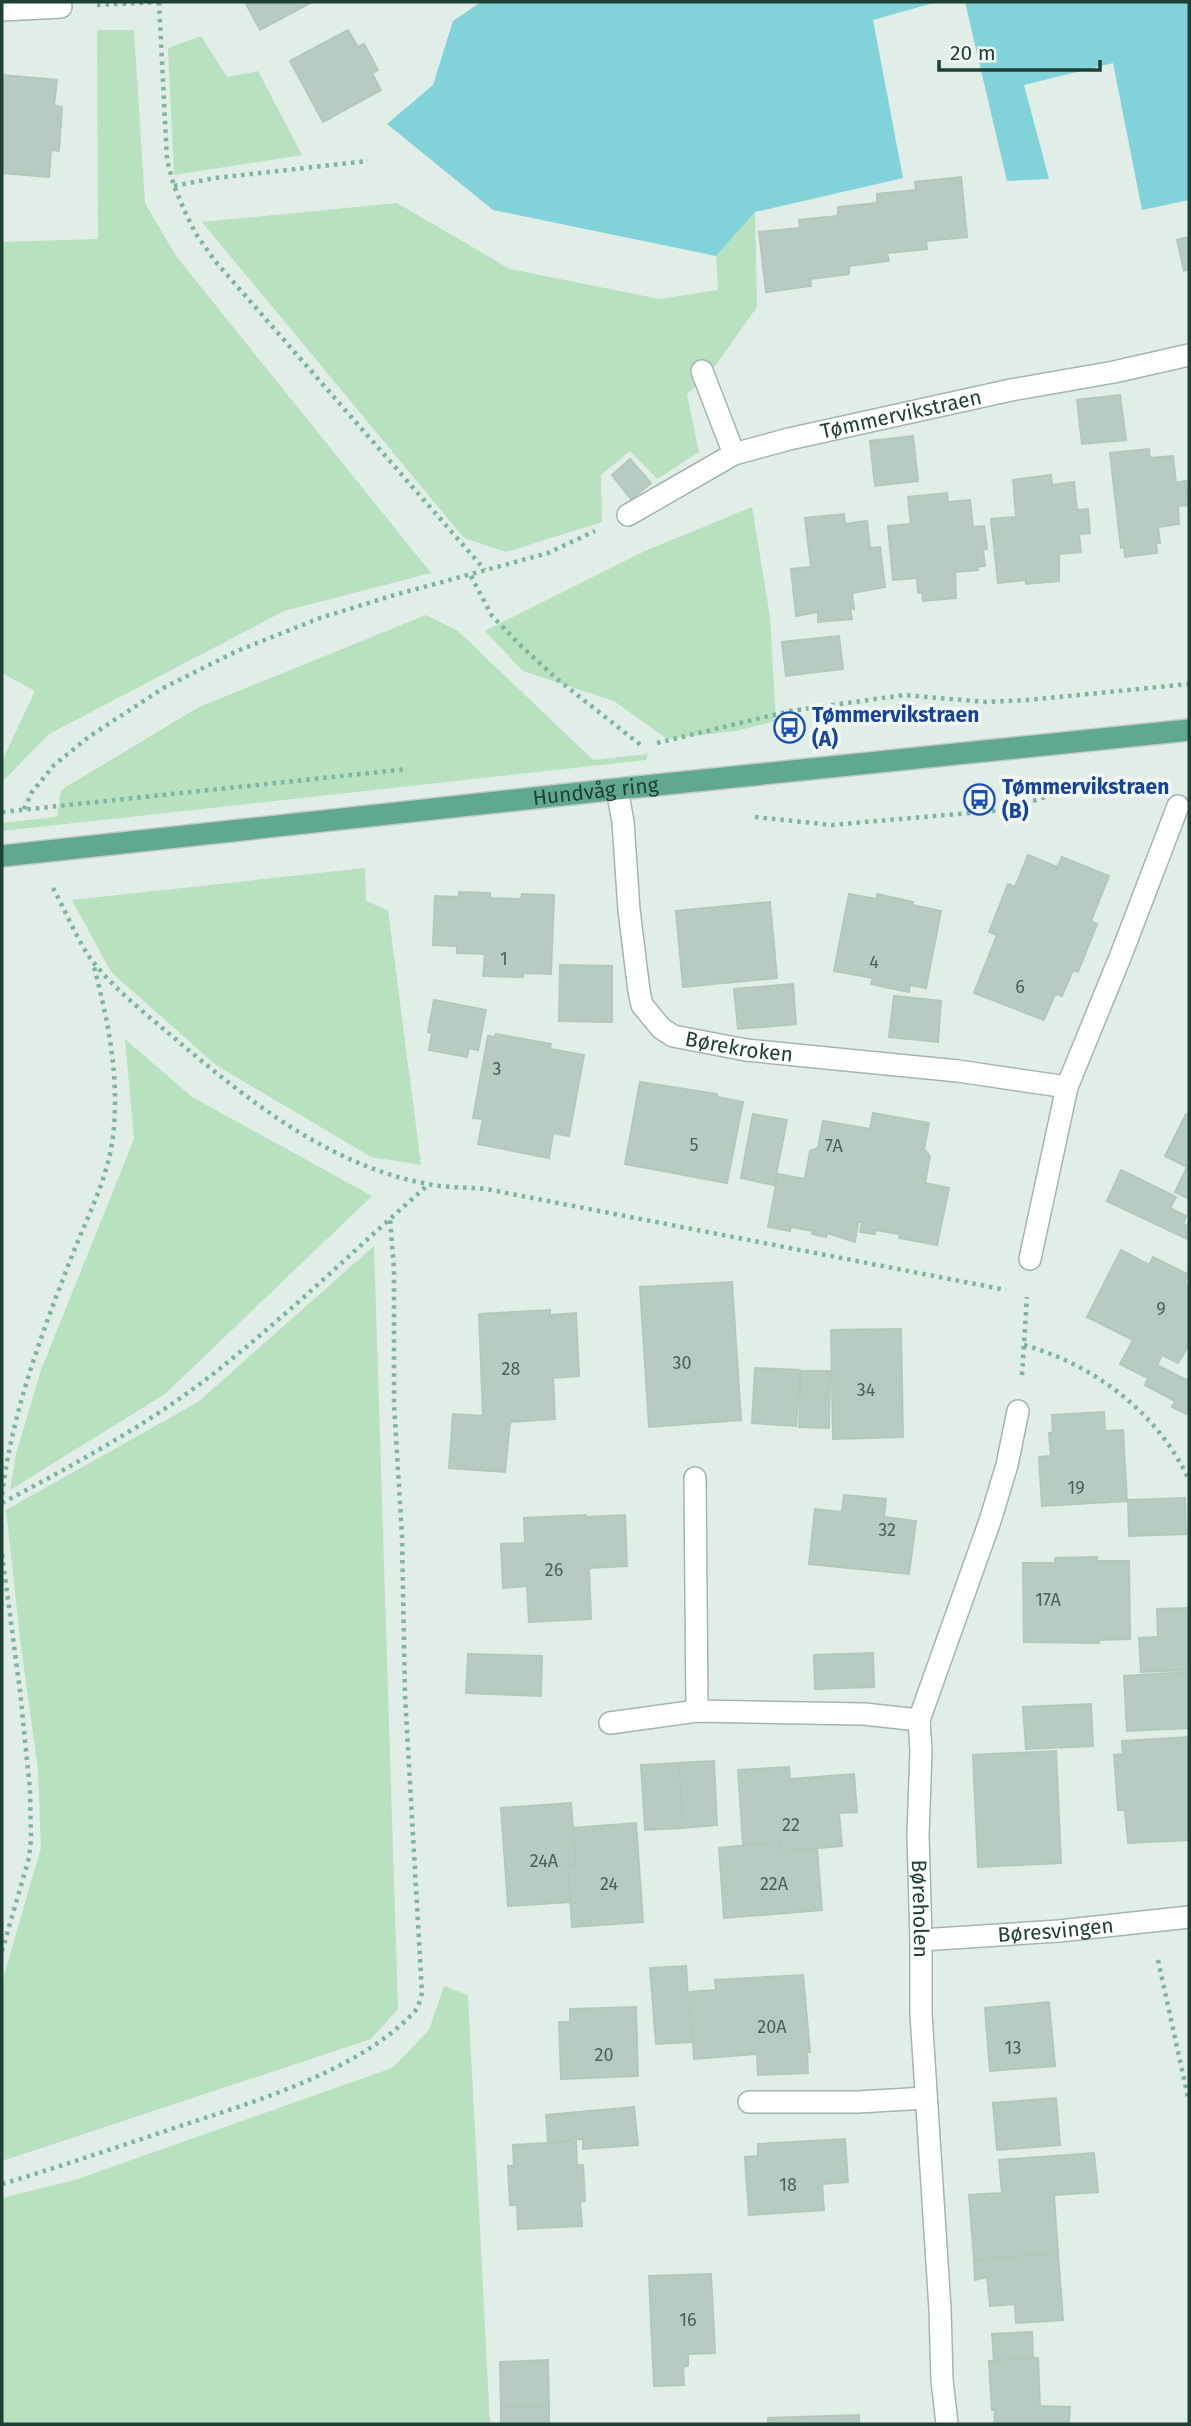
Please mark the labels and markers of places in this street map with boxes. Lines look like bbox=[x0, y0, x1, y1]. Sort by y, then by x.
place label: Tømmervikstraen (A) bbox=[812, 702, 979, 752]
bus stop icon: Tømmervikstraen (A) bbox=[772, 710, 806, 744]
place label: Tømmervikstraen (B) bbox=[1002, 774, 1169, 824]
bus stop icon: Tømmervikstraen (B) bbox=[962, 782, 996, 816]

